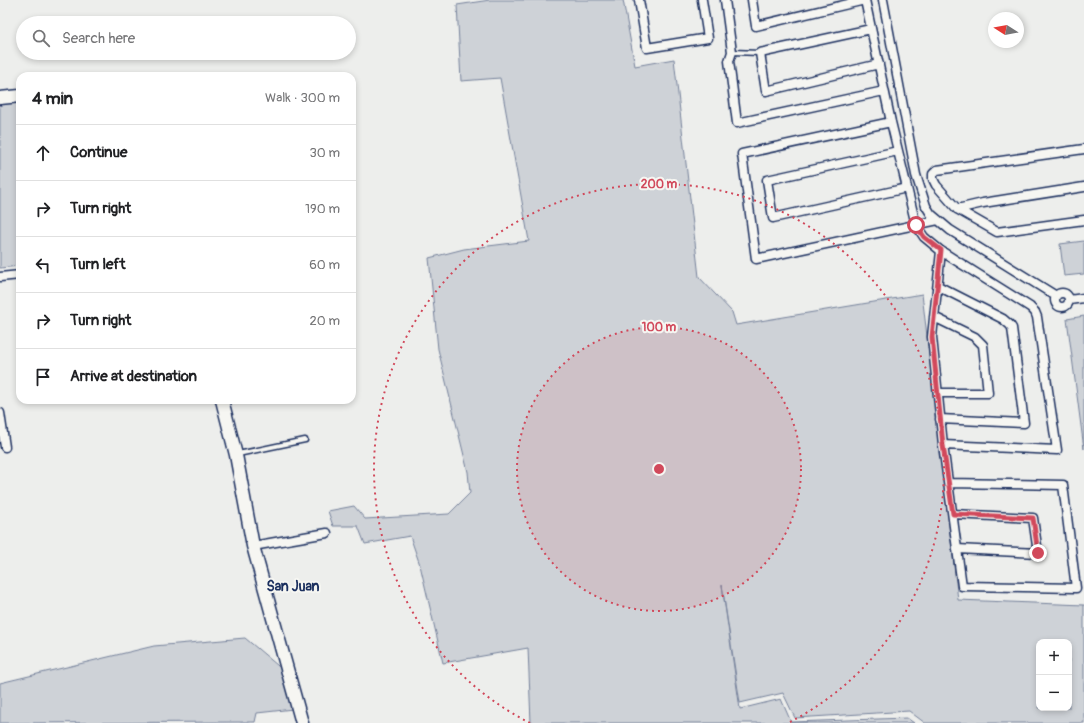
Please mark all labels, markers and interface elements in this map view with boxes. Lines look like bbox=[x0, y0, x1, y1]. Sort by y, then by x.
north arrow bbox=[988, 12, 1024, 48]
search box bbox=[16, 16, 356, 60]
icon: search bbox=[30, 27, 52, 49]
text: Search here bbox=[62, 29, 135, 48]
text: 4 min bbox=[32, 88, 73, 109]
text: Walk · 300 m bbox=[265, 90, 340, 106]
icon: ahead bbox=[32, 142, 54, 164]
text: Continue bbox=[70, 143, 128, 162]
text: 30 m bbox=[310, 145, 340, 161]
text: 200 m bbox=[641, 177, 678, 192]
icon: right bbox=[32, 198, 54, 220]
text: Turn right bbox=[70, 199, 131, 218]
text: 190 m bbox=[305, 201, 340, 217]
route start bbox=[907, 216, 925, 234]
icon: left bbox=[32, 254, 54, 276]
text: Turn left bbox=[70, 255, 126, 274]
text: 60 m bbox=[309, 257, 340, 273]
icon: right bbox=[32, 310, 54, 332]
text: Turn right bbox=[70, 311, 131, 330]
text: 20 m bbox=[309, 313, 340, 329]
text: 100 m bbox=[642, 320, 677, 335]
icon: arrive bbox=[32, 366, 54, 388]
text: Arrive at destination bbox=[70, 367, 197, 386]
centre of rings bbox=[652, 462, 666, 476]
route end bbox=[1029, 544, 1047, 562]
district label: San Juan bbox=[267, 578, 320, 595]
map controls bbox=[1036, 639, 1072, 711]
button: + bbox=[1036, 639, 1072, 675]
button: − bbox=[1036, 675, 1072, 711]

